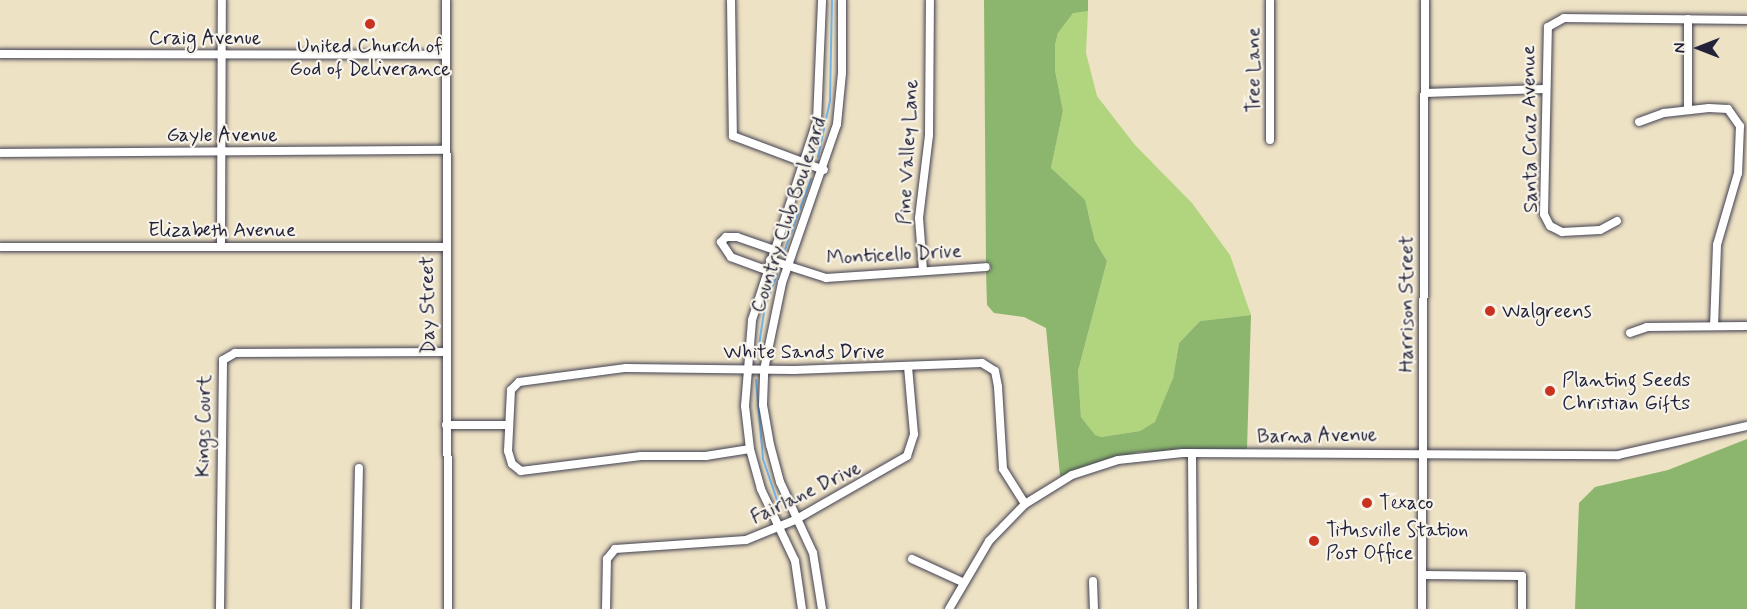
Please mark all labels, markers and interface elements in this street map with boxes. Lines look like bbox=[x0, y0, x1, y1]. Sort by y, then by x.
marker: United Church of God of Deliverance bbox=[363, 17, 377, 31]
north arrow bbox=[1669, 18, 1729, 78]
street label: Craig Avenue bbox=[147, 26, 263, 50]
street label: Tree Lane bbox=[1242, 28, 1266, 112]
place label: United Church of God of Deliverance bbox=[289, 34, 451, 81]
text: N bbox=[1670, 43, 1691, 53]
street label: Santa Cruz Avenue bbox=[1517, 46, 1543, 212]
street label: Pine Valley Lane bbox=[892, 81, 924, 223]
street label: Country Club Boulevard bbox=[747, 117, 831, 313]
street label: Gayle Avenue bbox=[165, 123, 279, 147]
street label: Elizabeth Avenue bbox=[148, 218, 296, 242]
street label: Harrison Street bbox=[1395, 236, 1419, 372]
street label: Monticello Drive bbox=[826, 239, 962, 271]
street label: Day Street bbox=[415, 256, 441, 354]
place label: Walgreens bbox=[1502, 299, 1592, 323]
marker: Walgreens bbox=[1483, 304, 1497, 318]
street label: White Sands Drive bbox=[725, 340, 883, 364]
place label: Planting Seeds Christian Gifts bbox=[1562, 368, 1690, 415]
street label: Kings Court bbox=[191, 375, 217, 477]
marker: Planting Seeds Christian Gifts bbox=[1543, 384, 1557, 398]
street label: Barna Avenue bbox=[1255, 423, 1379, 449]
street label: Fairlane Drive bbox=[747, 456, 865, 530]
place label: Texaco bbox=[1379, 491, 1433, 515]
marker: Texaco bbox=[1360, 496, 1374, 510]
place label: Titusville Station Post Office bbox=[1326, 518, 1466, 565]
marker: Titusville Station Post Office bbox=[1307, 534, 1321, 548]

